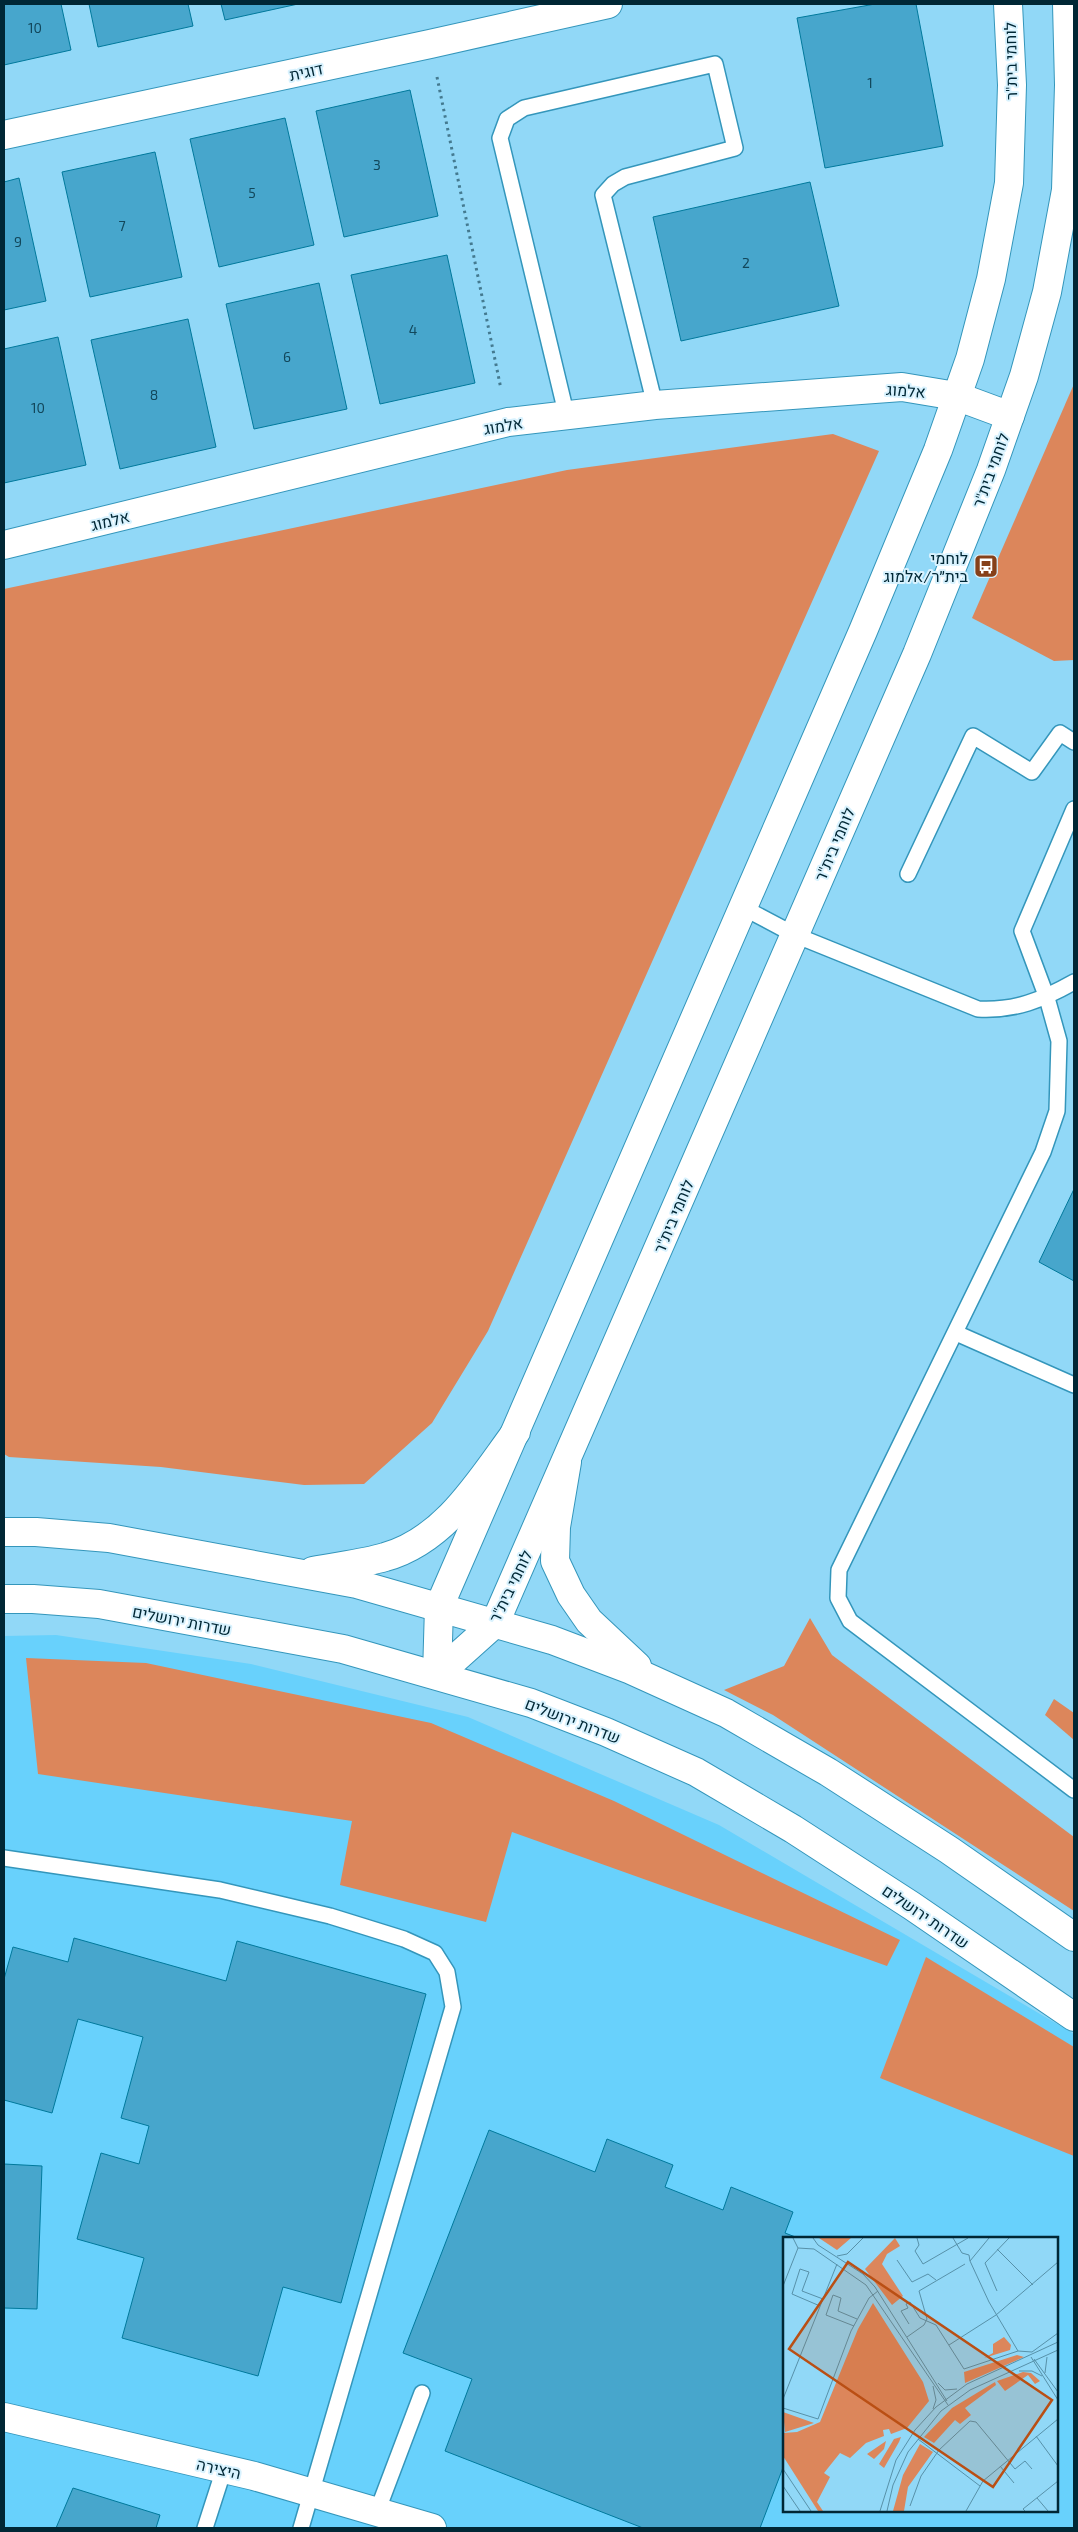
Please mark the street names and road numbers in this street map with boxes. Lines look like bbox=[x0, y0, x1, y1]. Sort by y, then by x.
street label: לוחמי בית"ר bbox=[1000, 22, 1020, 100]
street label: דוגית bbox=[287, 58, 325, 84]
street label: אלמוג bbox=[886, 379, 926, 401]
street label: אלמוג bbox=[482, 412, 524, 438]
street label: לוחמי בית"ר bbox=[968, 430, 1012, 510]
street label: אלמוג bbox=[89, 506, 131, 534]
street label: לוחמי בית"ר bbox=[810, 804, 858, 884]
street label: לוחמי בית"ר bbox=[649, 1176, 697, 1256]
street label: לוחמי בית"ר bbox=[484, 1547, 536, 1625]
street label: שדרות ירושלים bbox=[131, 1601, 233, 1639]
street label: שדרות ירושלים bbox=[523, 1693, 623, 1747]
street label: שדרות ירושלים bbox=[879, 1880, 973, 1952]
street label: היצירה bbox=[195, 2454, 243, 2482]

